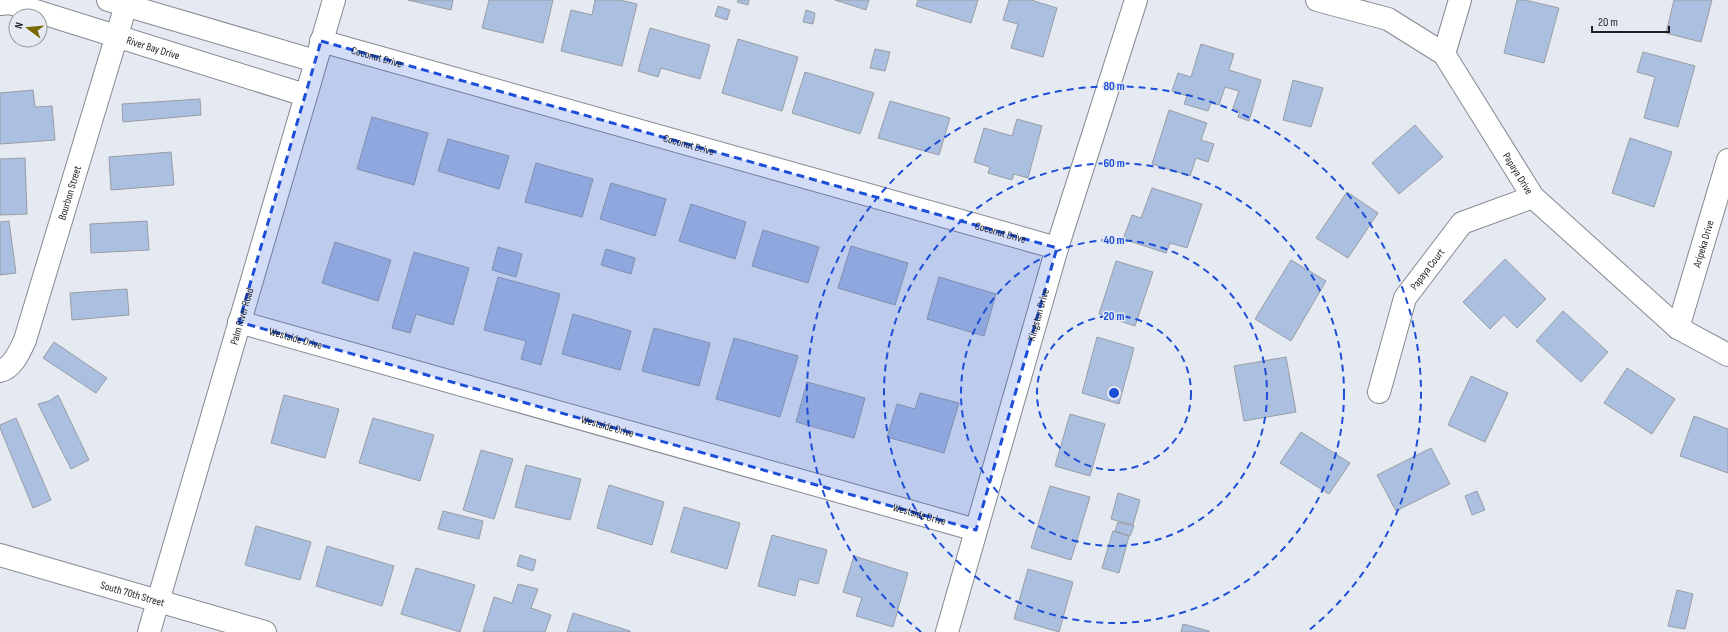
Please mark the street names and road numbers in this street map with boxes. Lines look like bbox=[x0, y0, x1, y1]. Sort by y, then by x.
street label: River Bay Drive bbox=[125, 33, 181, 62]
street label: Coconut Drive bbox=[350, 43, 404, 70]
street label: Coconut Drive bbox=[662, 131, 716, 158]
street label: Papaya Drive bbox=[1500, 150, 1536, 197]
street label: Bourbon Street bbox=[55, 163, 84, 221]
street label: Coconut Drive bbox=[974, 219, 1028, 246]
street label: Aripeka Drive bbox=[1690, 219, 1716, 270]
street label: Papaya Court bbox=[1407, 245, 1447, 292]
street label: Palm River Road bbox=[227, 286, 256, 346]
street label: Kingston Drive bbox=[1024, 287, 1052, 342]
street label: Westside Drive bbox=[268, 324, 324, 352]
street label: Westside Drive bbox=[580, 412, 636, 440]
street label: Westside Drive bbox=[891, 500, 948, 528]
street label: South 70th Street bbox=[99, 578, 167, 609]

